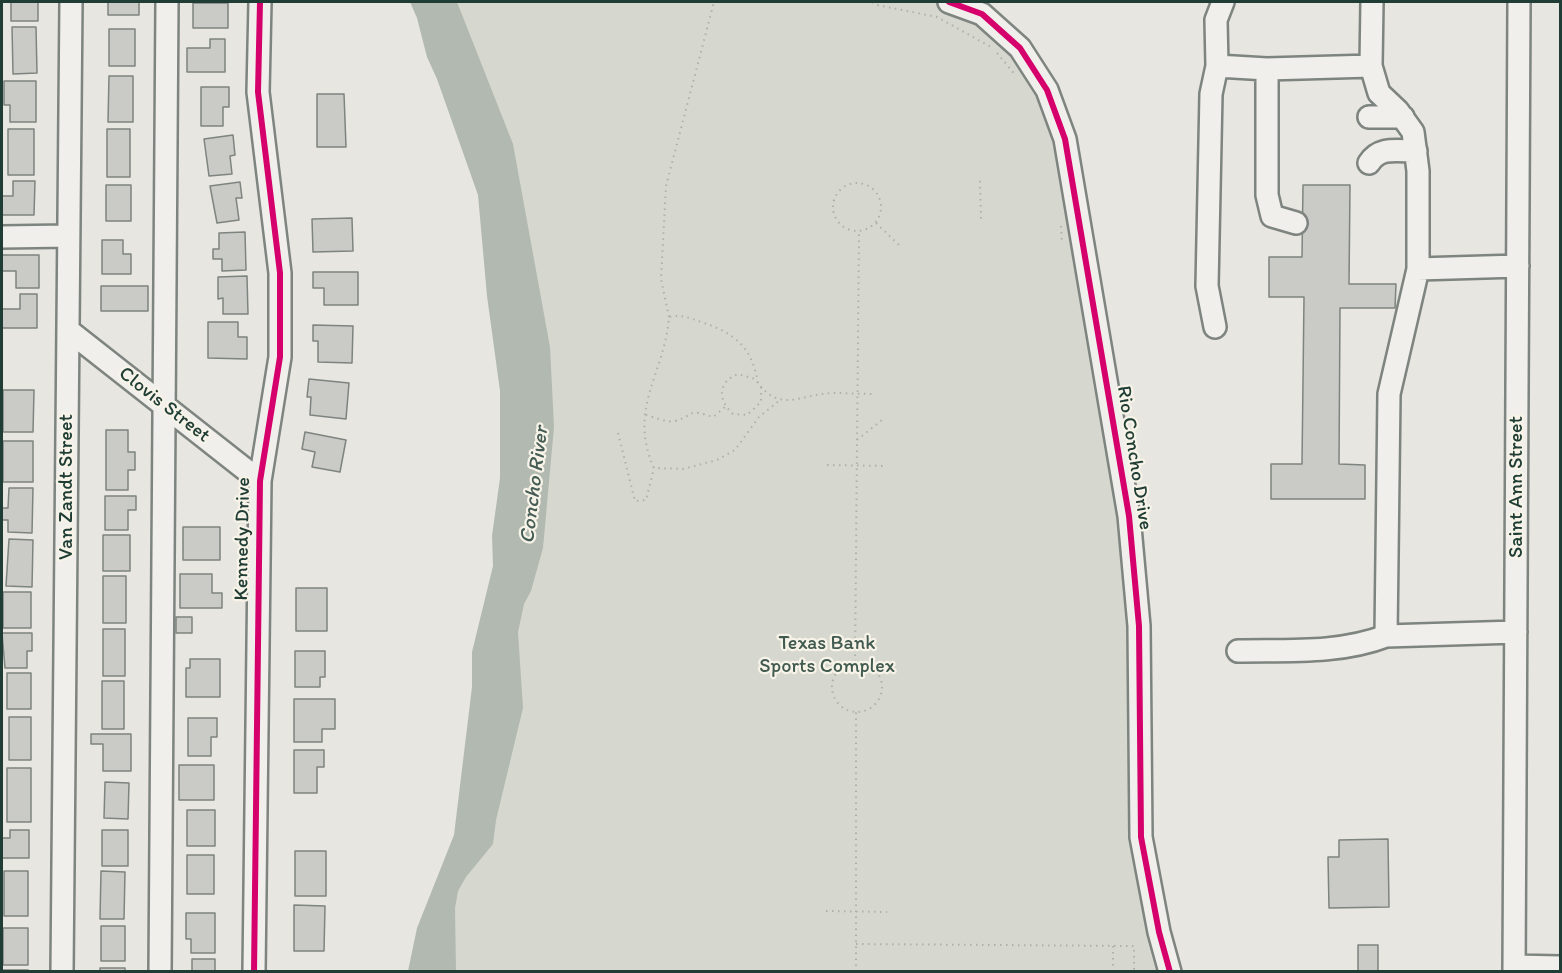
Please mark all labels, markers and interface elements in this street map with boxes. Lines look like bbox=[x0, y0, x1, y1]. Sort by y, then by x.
street label: Clovis Street bbox=[113, 362, 215, 448]
street label: Rio Concho Drive bbox=[1111, 384, 1157, 532]
street label: Van Zandt Street bbox=[55, 414, 79, 560]
street label: Saint Ann Street bbox=[1505, 416, 1529, 558]
water label: Concho River bbox=[515, 425, 555, 545]
street label: Kennedy Drive bbox=[230, 477, 256, 601]
park label: Texas Bank Sports Complex bbox=[759, 632, 895, 679]

